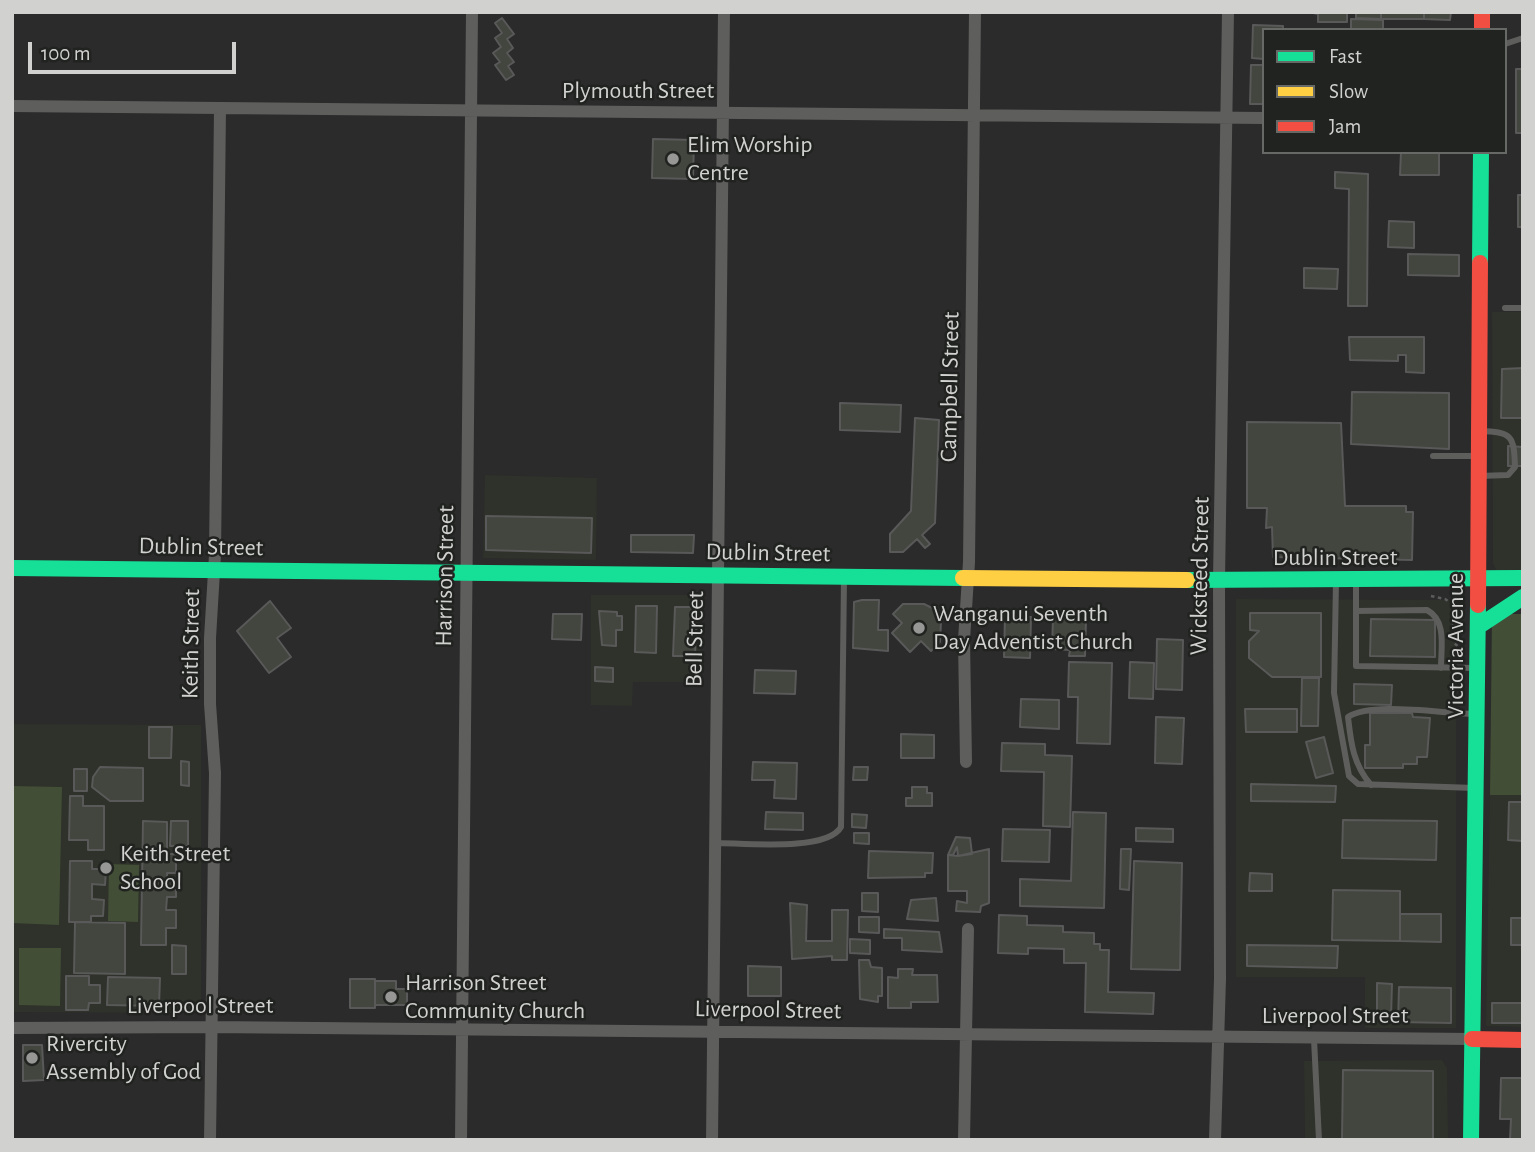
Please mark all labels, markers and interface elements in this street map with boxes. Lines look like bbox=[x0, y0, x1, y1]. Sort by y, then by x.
scale bar bbox=[32, 28, 240, 72]
legend bbox=[1262, 28, 1507, 154]
text: 100 m bbox=[41, 43, 91, 64]
text: Fast bbox=[1329, 46, 1362, 67]
street label: Plymouth Street bbox=[562, 77, 714, 105]
text: Slow bbox=[1329, 81, 1368, 102]
text: Jam bbox=[1329, 116, 1361, 137]
place label: Elim Worship Centre bbox=[687, 131, 812, 187]
marker: Elim Worship Centre bbox=[665, 151, 681, 167]
street label: Campbell Street bbox=[934, 312, 966, 462]
street label: Wicksteed Street bbox=[1184, 496, 1216, 656]
street label: Harrison Street bbox=[429, 505, 461, 647]
street label: Dublin Street bbox=[138, 532, 264, 562]
street label: Dublin Street bbox=[705, 538, 831, 568]
street label: Dublin Street bbox=[1273, 544, 1397, 572]
street label: Victoria Avenue bbox=[1442, 573, 1470, 719]
street label: Keith Street bbox=[176, 589, 206, 699]
street label: Bell Street bbox=[680, 591, 710, 687]
place label: Wanganui Seventh Day Adventist Church bbox=[933, 600, 1133, 656]
marker: Wanganui Seventh Day Adventist Church bbox=[911, 620, 927, 636]
place label: Keith Street School bbox=[120, 840, 230, 896]
marker: Keith Street School bbox=[98, 860, 114, 876]
place label: Harrison Street Community Church bbox=[405, 969, 585, 1025]
marker: Harrison Street Community Church bbox=[383, 989, 399, 1005]
street label: Liverpool Street bbox=[127, 992, 273, 1020]
street label: Liverpool Street bbox=[694, 994, 842, 1026]
street label: Liverpool Street bbox=[1262, 1002, 1408, 1030]
place label: Rivercity Assembly of God bbox=[46, 1030, 201, 1086]
marker: Rivercity Assembly of God bbox=[24, 1050, 40, 1066]

